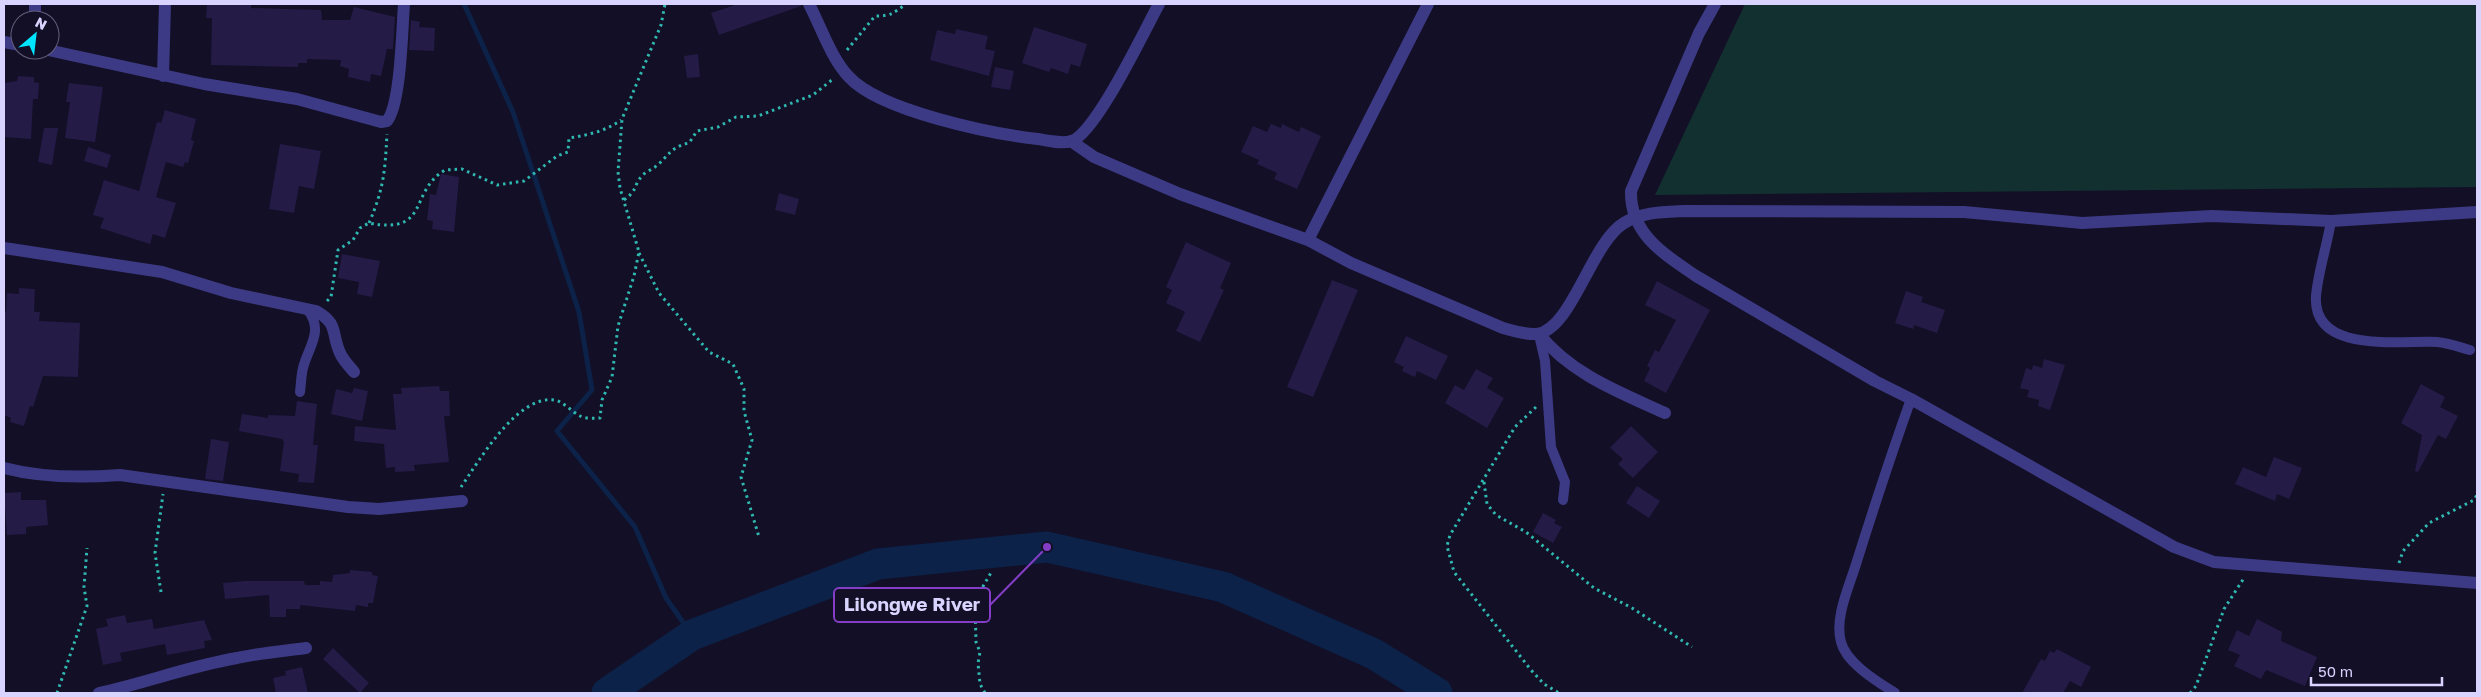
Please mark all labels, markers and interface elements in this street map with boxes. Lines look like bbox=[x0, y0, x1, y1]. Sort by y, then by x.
north arrow bbox=[10, 10, 60, 60]
text: N bbox=[33, 13, 50, 33]
callout: Lilongwe River bbox=[834, 588, 990, 622]
text: Lilongwe River bbox=[844, 592, 981, 615]
scale bar bbox=[2311, 654, 2442, 686]
text: 50 m bbox=[2318, 662, 2353, 680]

